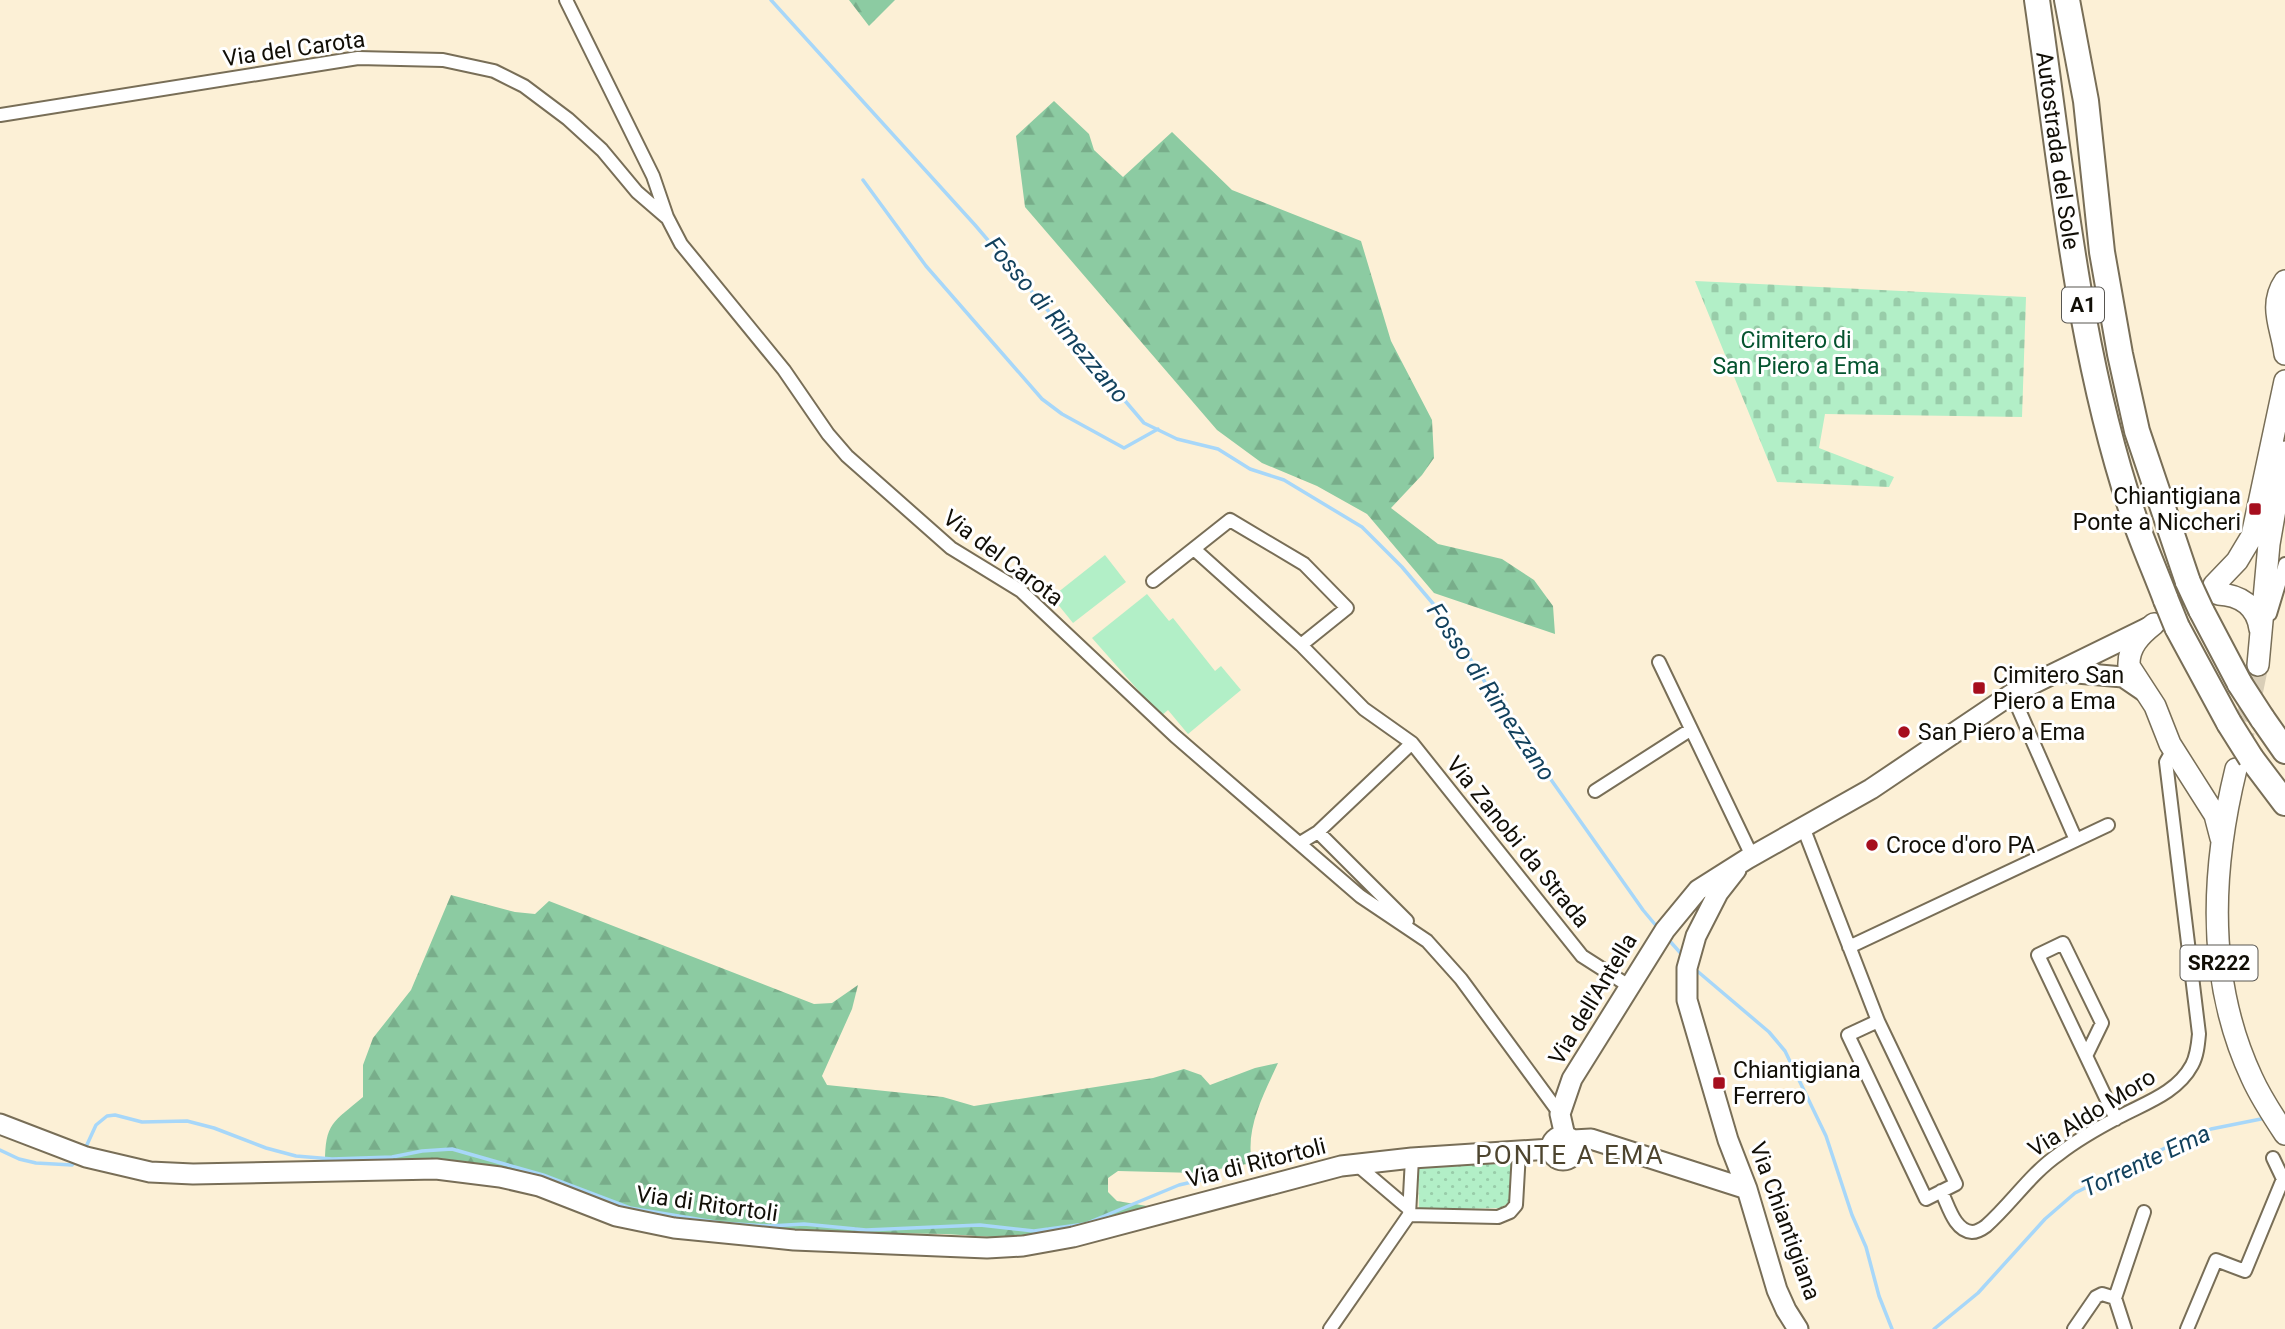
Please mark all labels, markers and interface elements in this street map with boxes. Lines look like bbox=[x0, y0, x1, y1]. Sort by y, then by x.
street label: Via del Carota bbox=[221, 26, 367, 72]
street label: Autostrada del Sole bbox=[2031, 50, 2085, 251]
water label: Fosso di Rimezzano bbox=[979, 231, 1135, 409]
road number: A1 bbox=[2062, 288, 2104, 322]
park label: Cimitero di San Piero a Ema bbox=[1712, 327, 1880, 380]
place label: Chiantigiana Ponte a Niccheri bbox=[2073, 483, 2241, 536]
marker: Chiantigiana Ponte a Niccheri bbox=[2247, 501, 2263, 517]
street label: Via del Carota bbox=[938, 504, 1068, 612]
water label: Fosso di Rimezzano bbox=[1421, 598, 1561, 786]
place label: Cimitero San Piero a Ema bbox=[1993, 662, 2124, 715]
marker: Cimitero San Piero a Ema bbox=[1971, 680, 1987, 696]
place label: San Piero a Ema bbox=[1918, 719, 2085, 746]
marker: San Piero a Ema bbox=[1896, 724, 1912, 740]
street label: Via Zanobi da Strada bbox=[1441, 751, 1595, 933]
place label: Croce d'oro PA bbox=[1886, 832, 2035, 859]
marker: Croce d'oro PA bbox=[1864, 837, 1880, 853]
street label: Via dell'Antella bbox=[1543, 928, 1643, 1070]
road number: SR222 bbox=[2180, 946, 2258, 981]
place label: Chiantigiana Ferrero bbox=[1733, 1057, 1861, 1110]
street label: Via Aldo Moro bbox=[2023, 1063, 2161, 1163]
marker: Chiantigiana Ferrero bbox=[1711, 1075, 1727, 1091]
water label: Torrente Ema bbox=[2077, 1119, 2215, 1203]
street label: Via di Ritortoli bbox=[1183, 1133, 1329, 1193]
street label: Via Chiantigiana bbox=[1744, 1138, 1826, 1304]
district label: PONTE A EMA bbox=[1475, 1140, 1665, 1170]
street label: Via di Ritortoli bbox=[634, 1181, 780, 1227]

